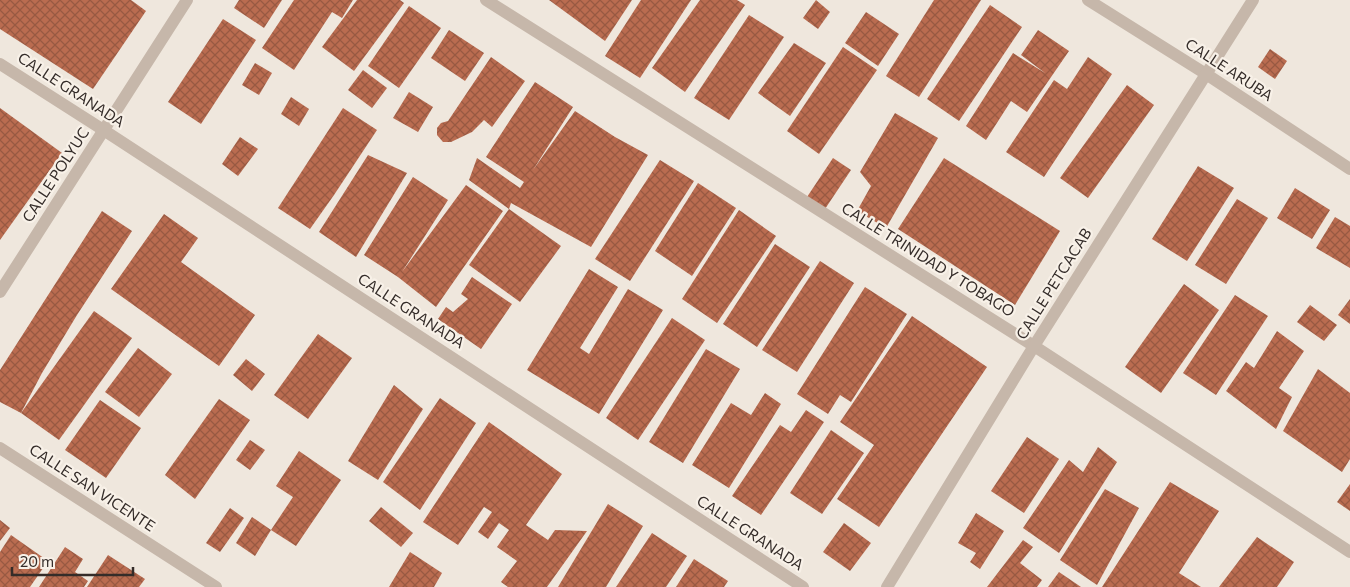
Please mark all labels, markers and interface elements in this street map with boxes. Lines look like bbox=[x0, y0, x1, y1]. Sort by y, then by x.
street label: CALLE ARUBA bbox=[1182, 34, 1277, 104]
street label: CALLE GRANADA bbox=[15, 48, 128, 130]
street label: CALLE POLYUC bbox=[18, 124, 92, 225]
street label: CALLE TRINIDAD Y TOBAGO bbox=[839, 198, 1018, 320]
street label: CALLE PETCACAB bbox=[1012, 224, 1095, 342]
street label: CALLE GRANADA bbox=[355, 269, 468, 351]
street label: CALLE SAN VICENTE bbox=[26, 440, 159, 535]
street label: CALLE GRANADA bbox=[694, 491, 807, 573]
scale bar bbox=[12, 544, 134, 576]
text: 20 m bbox=[20, 552, 54, 570]

